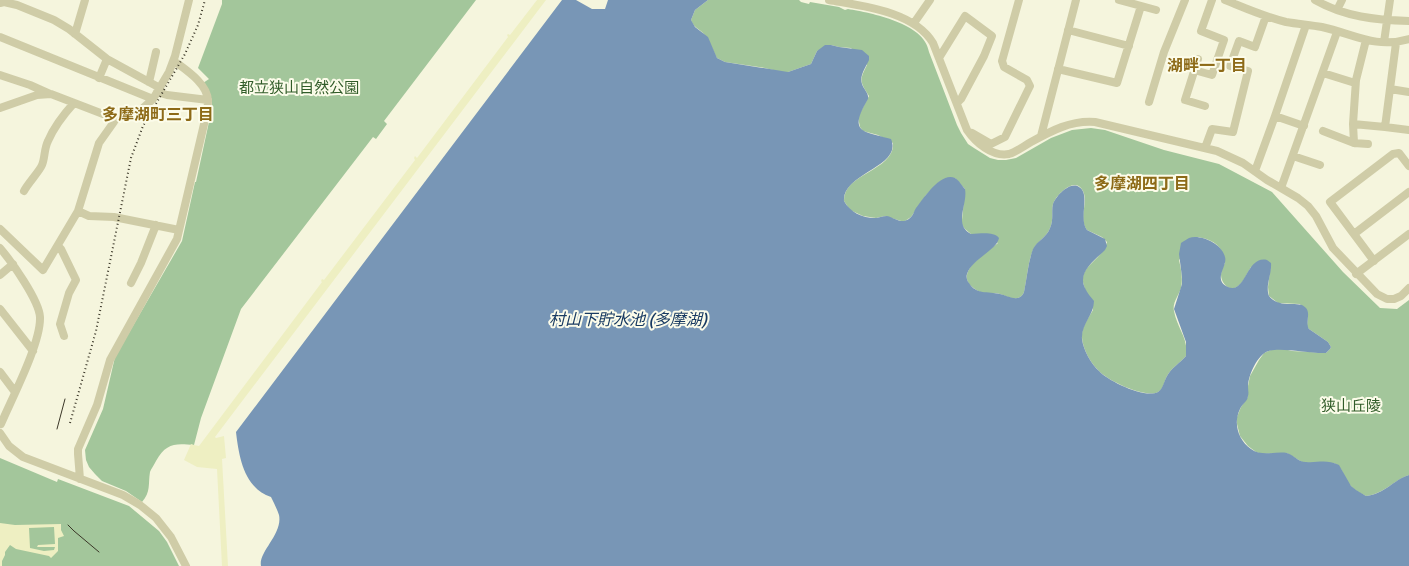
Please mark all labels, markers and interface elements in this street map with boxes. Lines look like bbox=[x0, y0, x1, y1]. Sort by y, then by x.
district label: 湖畔一丁目 bbox=[1167, 56, 1247, 76]
park label: 都立狭山自然公園 bbox=[239, 79, 359, 97]
district label: 多摩湖町三丁目 bbox=[102, 105, 214, 125]
district label: 多摩湖四丁目 bbox=[1094, 174, 1190, 194]
water label: 村山下貯水池 (多摩湖) bbox=[549, 310, 708, 330]
park label: 狭山丘陵 bbox=[1321, 397, 1381, 415]

